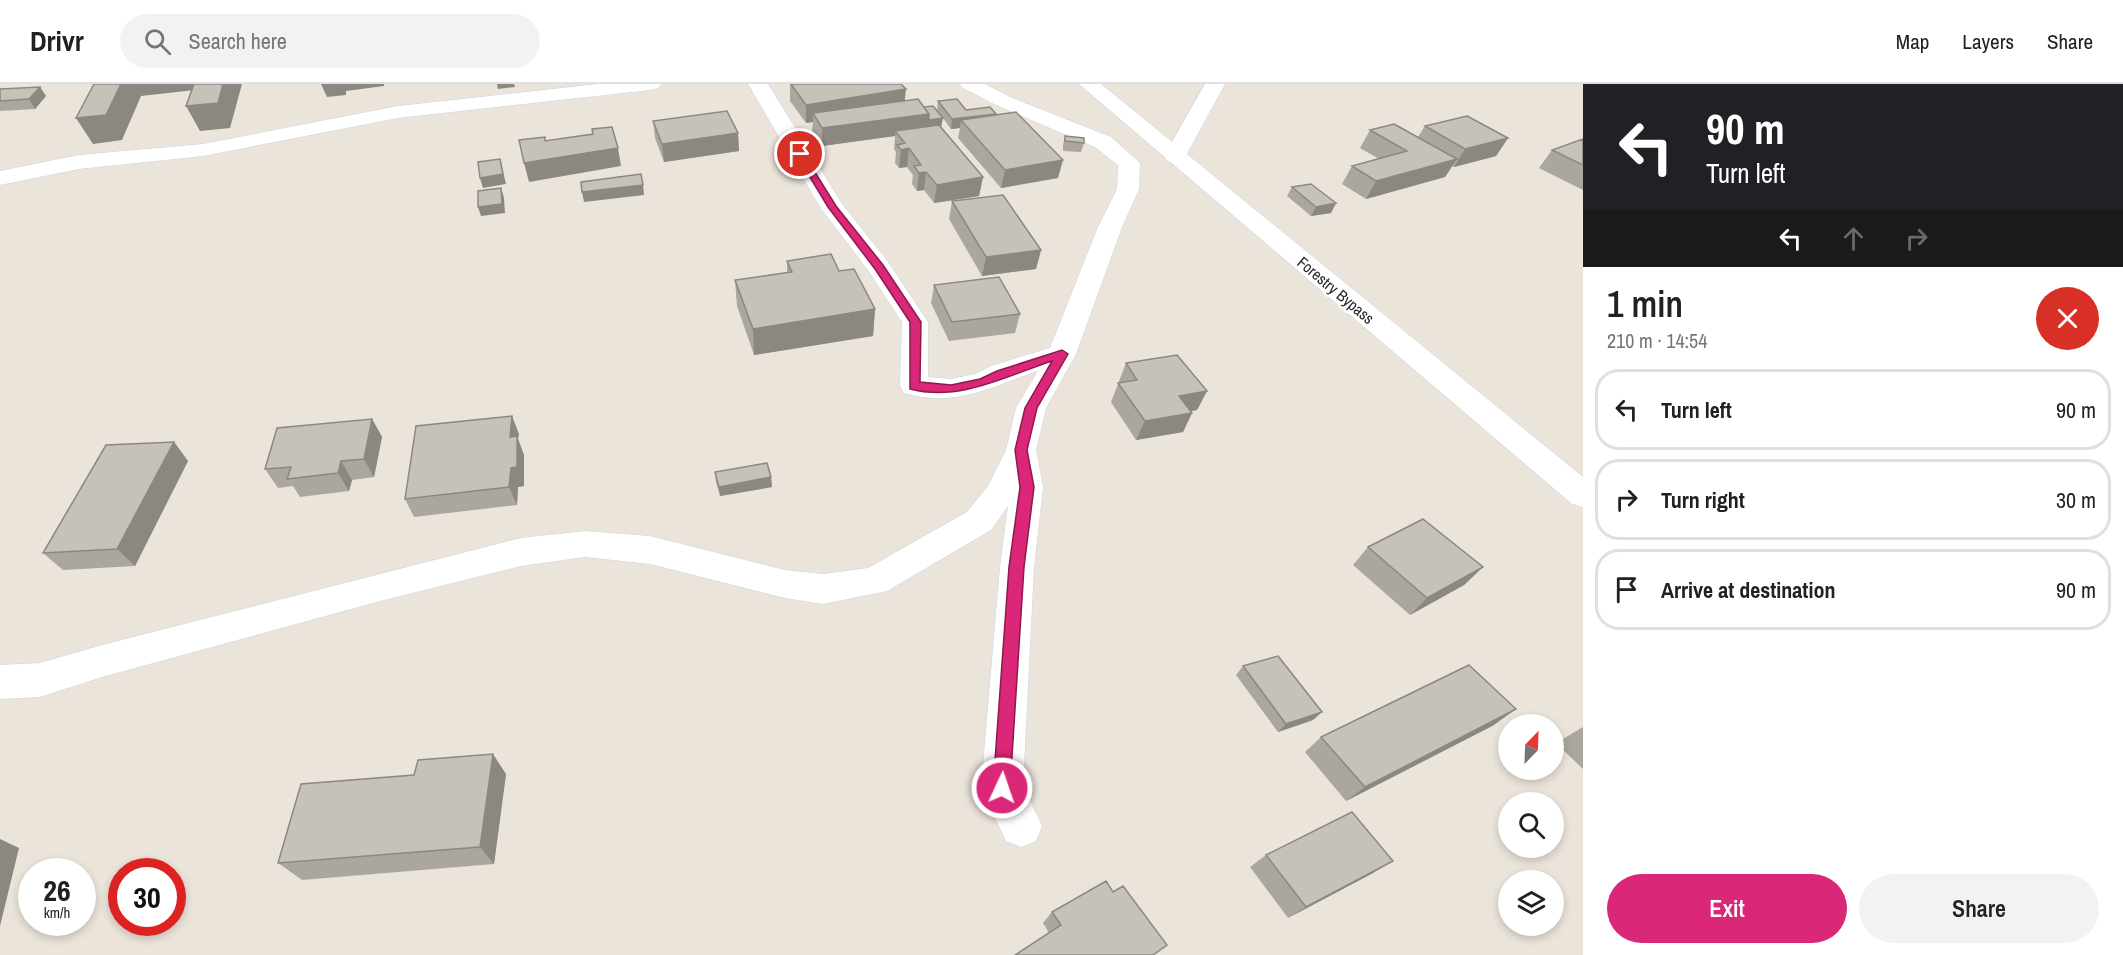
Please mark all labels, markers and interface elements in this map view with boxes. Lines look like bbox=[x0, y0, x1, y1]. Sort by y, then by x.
search box bbox=[120, 14, 540, 68]
text: Drivr bbox=[30, 22, 84, 60]
icon: search bbox=[141, 25, 174, 58]
text: Search here bbox=[189, 26, 287, 56]
text: Map bbox=[1896, 27, 1929, 56]
text: Layers bbox=[1962, 27, 2014, 56]
text: Share bbox=[2047, 27, 2093, 56]
text: 90 m bbox=[1706, 101, 1785, 157]
icon: left bbox=[1607, 108, 1685, 186]
pin bbox=[774, 128, 825, 179]
icon: arrive bbox=[783, 137, 816, 170]
text: Turn left bbox=[1706, 155, 1785, 191]
icon: left bbox=[1774, 222, 1807, 255]
icon: ahead bbox=[1837, 222, 1870, 255]
icon: right bbox=[1900, 222, 1933, 255]
street label: Forestry Bypass bbox=[1293, 251, 1379, 329]
text: 1 min bbox=[1607, 280, 1683, 328]
button: close bbox=[2036, 287, 2099, 350]
text: 210 m · 14:54 bbox=[1607, 327, 1707, 354]
icon: left bbox=[1610, 393, 1643, 426]
text: Turn left bbox=[1661, 395, 1732, 425]
text: 90 m bbox=[2056, 395, 2096, 425]
icon: right bbox=[1610, 483, 1643, 516]
text: Turn right bbox=[1661, 485, 1745, 515]
text: 30 m bbox=[2056, 485, 2096, 515]
icon: arrive bbox=[1610, 573, 1643, 606]
text: Arrive at destination bbox=[1661, 575, 1835, 605]
text: 90 m bbox=[2056, 575, 2096, 605]
north arrow bbox=[1498, 714, 1564, 780]
map controls bbox=[1498, 714, 1564, 936]
position arrow bbox=[970, 756, 1034, 820]
button: search bbox=[1498, 792, 1564, 858]
speed limit sign: 30 bbox=[108, 858, 186, 936]
text: 26 bbox=[43, 870, 71, 910]
button: layers bbox=[1498, 870, 1564, 936]
button: Exit bbox=[1607, 874, 1847, 943]
button: Share bbox=[1859, 874, 2099, 943]
text: km/h bbox=[44, 902, 70, 923]

